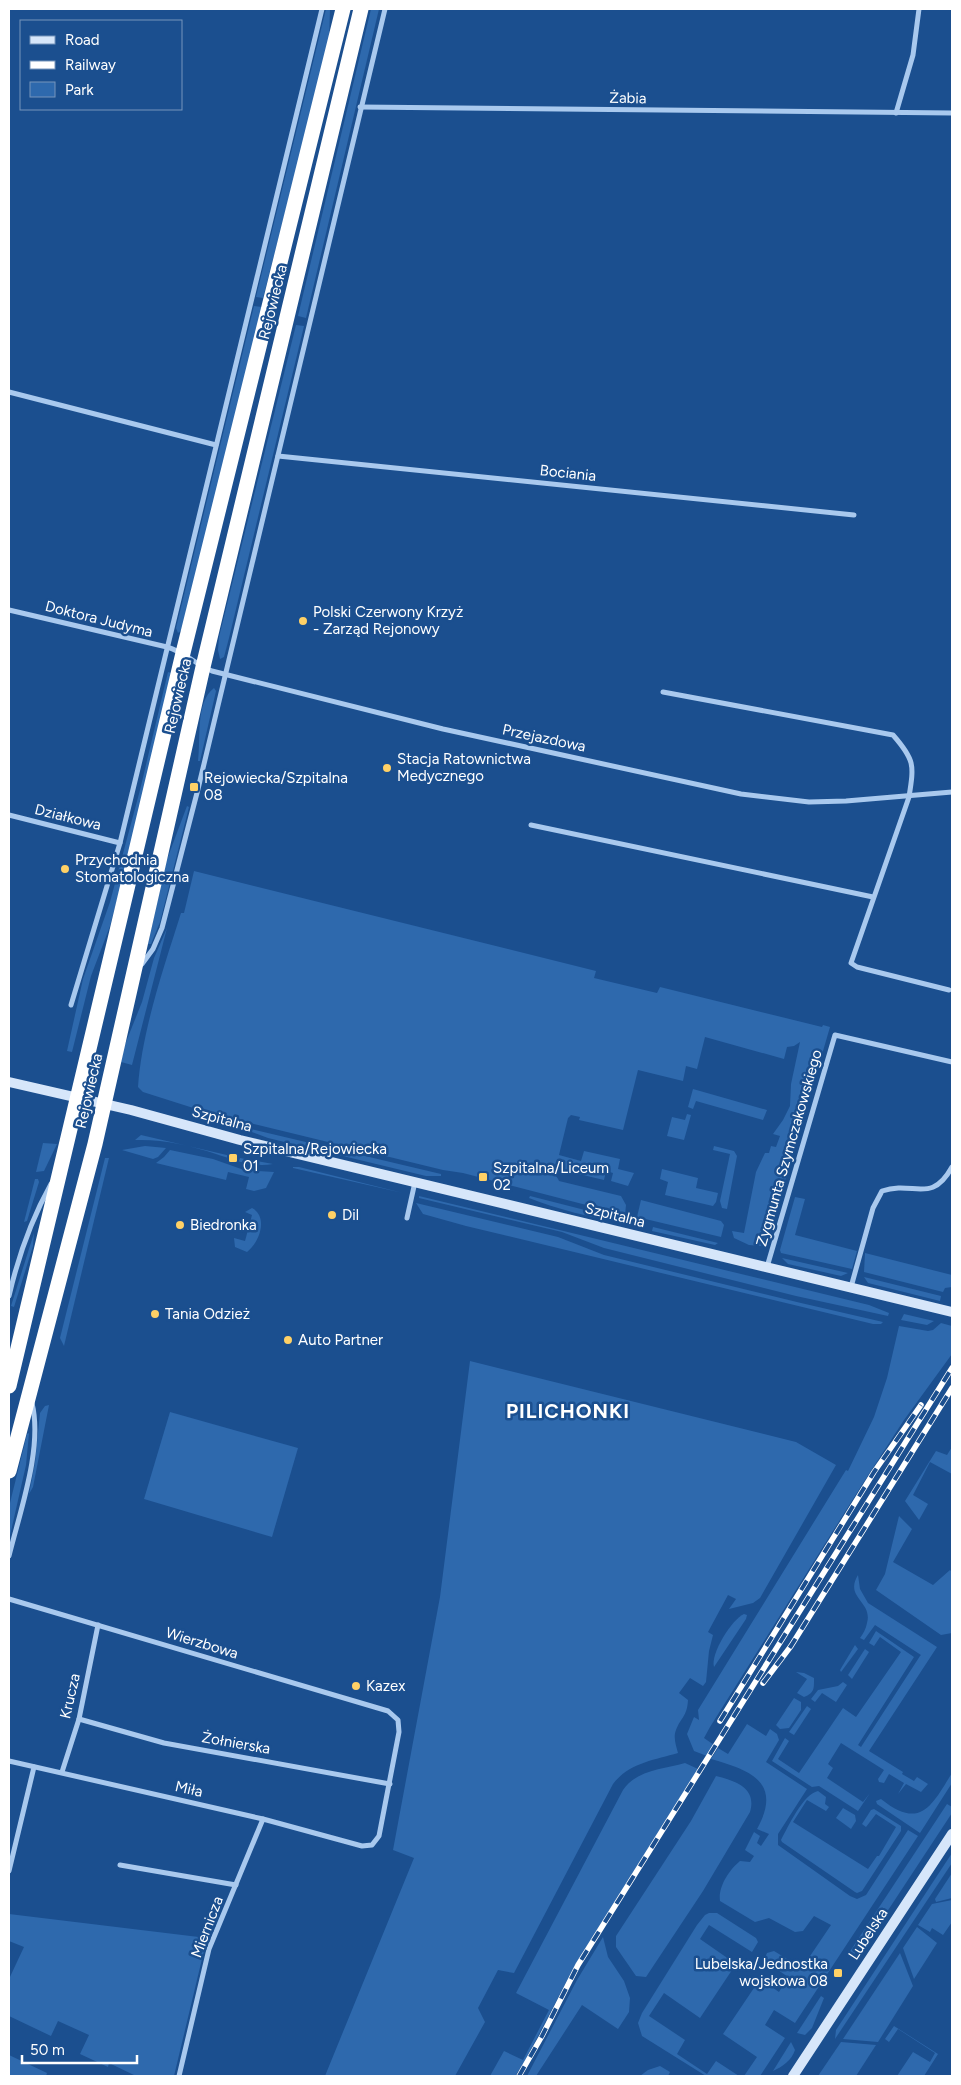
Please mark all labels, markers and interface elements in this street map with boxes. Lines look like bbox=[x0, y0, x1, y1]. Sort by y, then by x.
legend bbox=[20, 20, 182, 110]
text: Road bbox=[65, 31, 100, 49]
text: Railway bbox=[65, 56, 116, 74]
text: Park bbox=[65, 81, 94, 99]
street label: Żabia bbox=[609, 89, 647, 107]
street label: Rejowiecka bbox=[255, 263, 291, 341]
street label: Bociania bbox=[539, 461, 597, 485]
street label: Doktora Judyma bbox=[43, 597, 155, 641]
place label: Polski Czerwony Krzyż - Zarząd Rejonowy bbox=[313, 603, 463, 638]
marker: Polski Czerwony Krzyż - Zarząd Rejonowy bbox=[297, 615, 309, 627]
street label: Rejowiecka bbox=[161, 657, 195, 735]
street label: Przejazdowa bbox=[501, 720, 587, 756]
place label: Stacja Ratownictwa Medycznego bbox=[397, 750, 531, 785]
marker: Stacja Ratownictwa Medycznego bbox=[381, 762, 393, 774]
place label: Rejowiecka/Szpitalna 08 bbox=[204, 769, 348, 804]
marker: Rejowiecka/Szpitalna 08 bbox=[188, 781, 200, 793]
street label: Działkowa bbox=[33, 800, 103, 834]
place label: Przychodnia Stomatologiczna bbox=[75, 851, 189, 886]
marker: Przychodnia Stomatologiczna bbox=[59, 863, 71, 875]
street label: Zygmunta Szymczakowskiego bbox=[752, 1047, 826, 1248]
street label: Rejowiecka bbox=[72, 1052, 106, 1130]
street label: Szpitalna bbox=[190, 1102, 254, 1136]
place label: Szpitalna/Rejowiecka 01 bbox=[243, 1140, 387, 1175]
marker: Szpitalna/Rejowiecka 01 bbox=[227, 1152, 239, 1164]
place label: Szpitalna/Liceum 02 bbox=[493, 1159, 609, 1194]
marker: Szpitalna/Liceum 02 bbox=[477, 1171, 489, 1183]
street label: Szpitalna bbox=[583, 1199, 647, 1231]
place label: Dil bbox=[342, 1206, 359, 1224]
marker: Dil bbox=[326, 1209, 338, 1221]
place label: Biedronka bbox=[190, 1216, 257, 1234]
marker: Biedronka bbox=[174, 1219, 186, 1231]
place label: Tania Odzież bbox=[165, 1305, 250, 1323]
marker: Tania Odzież bbox=[149, 1308, 161, 1320]
place label: Auto Partner bbox=[298, 1331, 383, 1349]
marker: Auto Partner bbox=[282, 1334, 294, 1346]
district label: PILICHONKI bbox=[506, 1399, 630, 1423]
street label: Wierzbowa bbox=[163, 1623, 241, 1663]
street label: Krucza bbox=[56, 1672, 84, 1720]
place label: Kazex bbox=[366, 1677, 405, 1695]
marker: Kazex bbox=[350, 1680, 362, 1692]
street label: Żołnierska bbox=[200, 1728, 272, 1758]
street label: Miła bbox=[173, 1777, 205, 1801]
street label: Miernicza bbox=[187, 1894, 227, 1960]
street label: Lubelska bbox=[845, 1905, 891, 1963]
place label: Lubelska/Jednostka wojskowa 08 bbox=[695, 1955, 828, 1990]
marker: Lubelska/Jednostka wojskowa 08 bbox=[832, 1967, 844, 1979]
scale bar bbox=[22, 2032, 138, 2064]
text: 50 m bbox=[30, 2041, 65, 2059]

